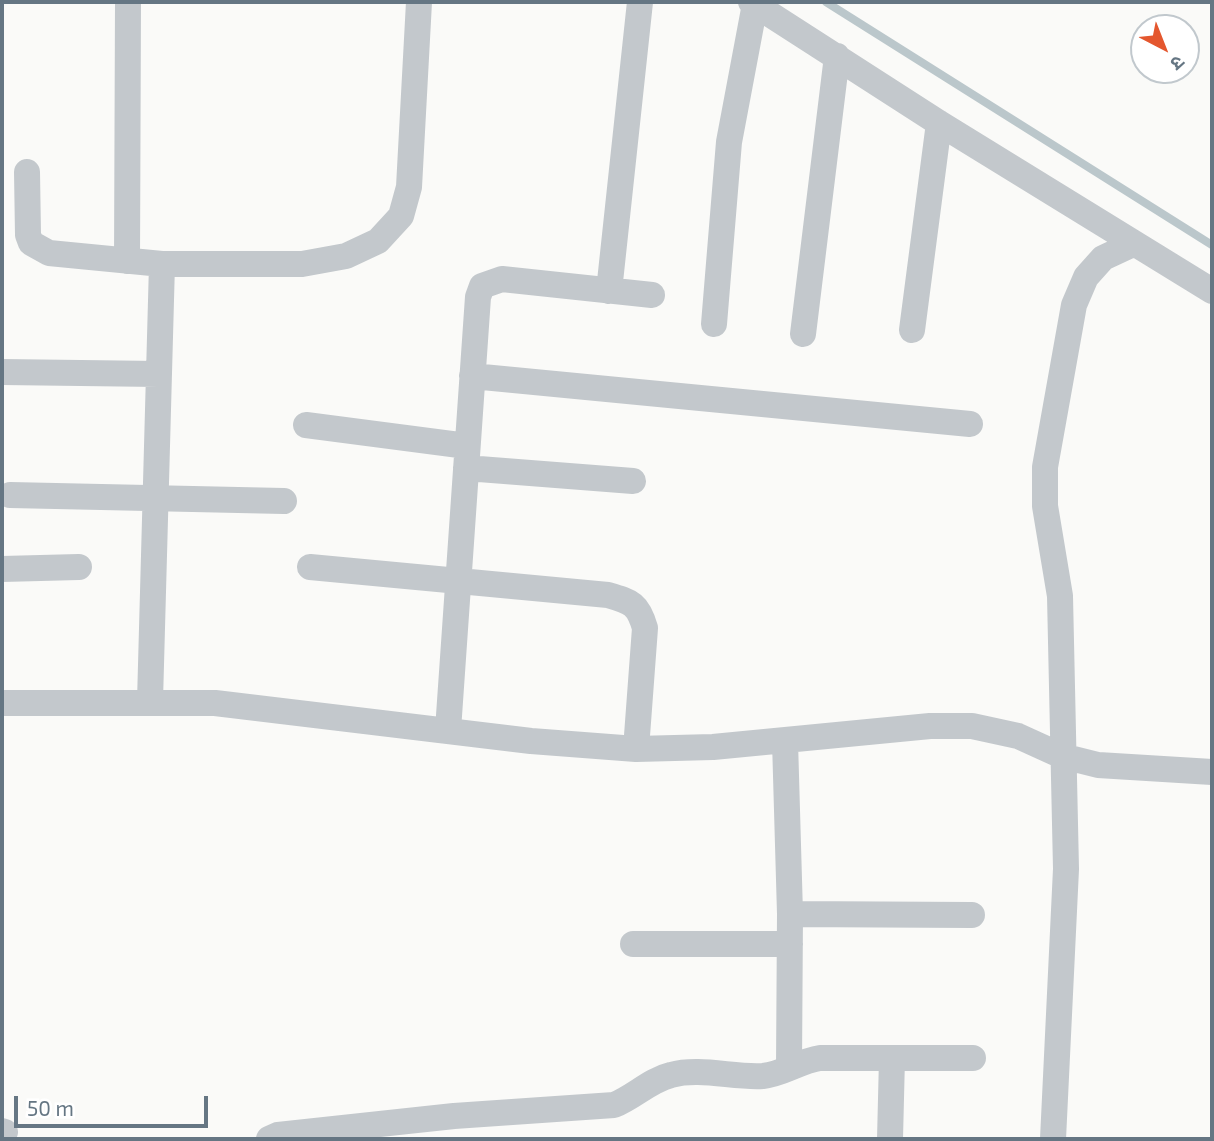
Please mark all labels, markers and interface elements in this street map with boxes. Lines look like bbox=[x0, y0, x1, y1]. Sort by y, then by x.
north arrow bbox=[1130, 14, 1200, 84]
text: उ bbox=[1166, 51, 1190, 76]
scale bar bbox=[18, 1082, 212, 1126]
text: 50 m bbox=[27, 1095, 74, 1120]

